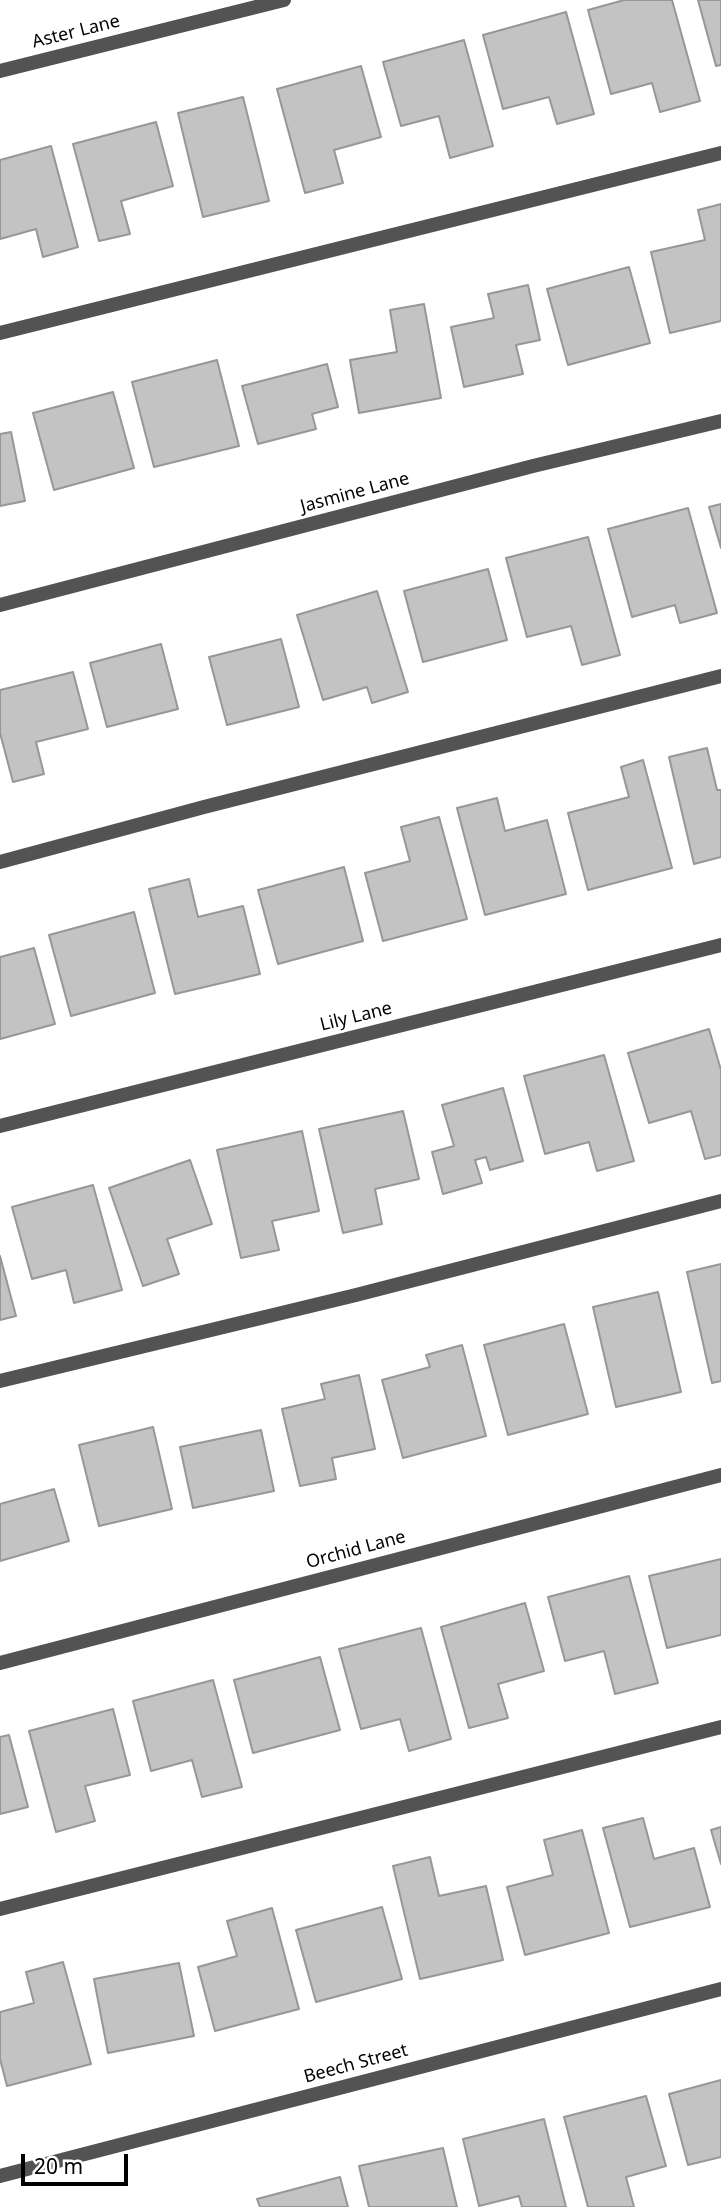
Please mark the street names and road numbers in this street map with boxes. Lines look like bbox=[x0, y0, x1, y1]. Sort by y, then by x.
street label: Aster Lane bbox=[30, 11, 122, 53]
street label: Jasmine Lane bbox=[298, 468, 412, 518]
street label: Lily Lane bbox=[318, 998, 394, 1036]
street label: Orchid Lane bbox=[304, 1526, 408, 1574]
street label: Beech Street bbox=[302, 2040, 410, 2088]

